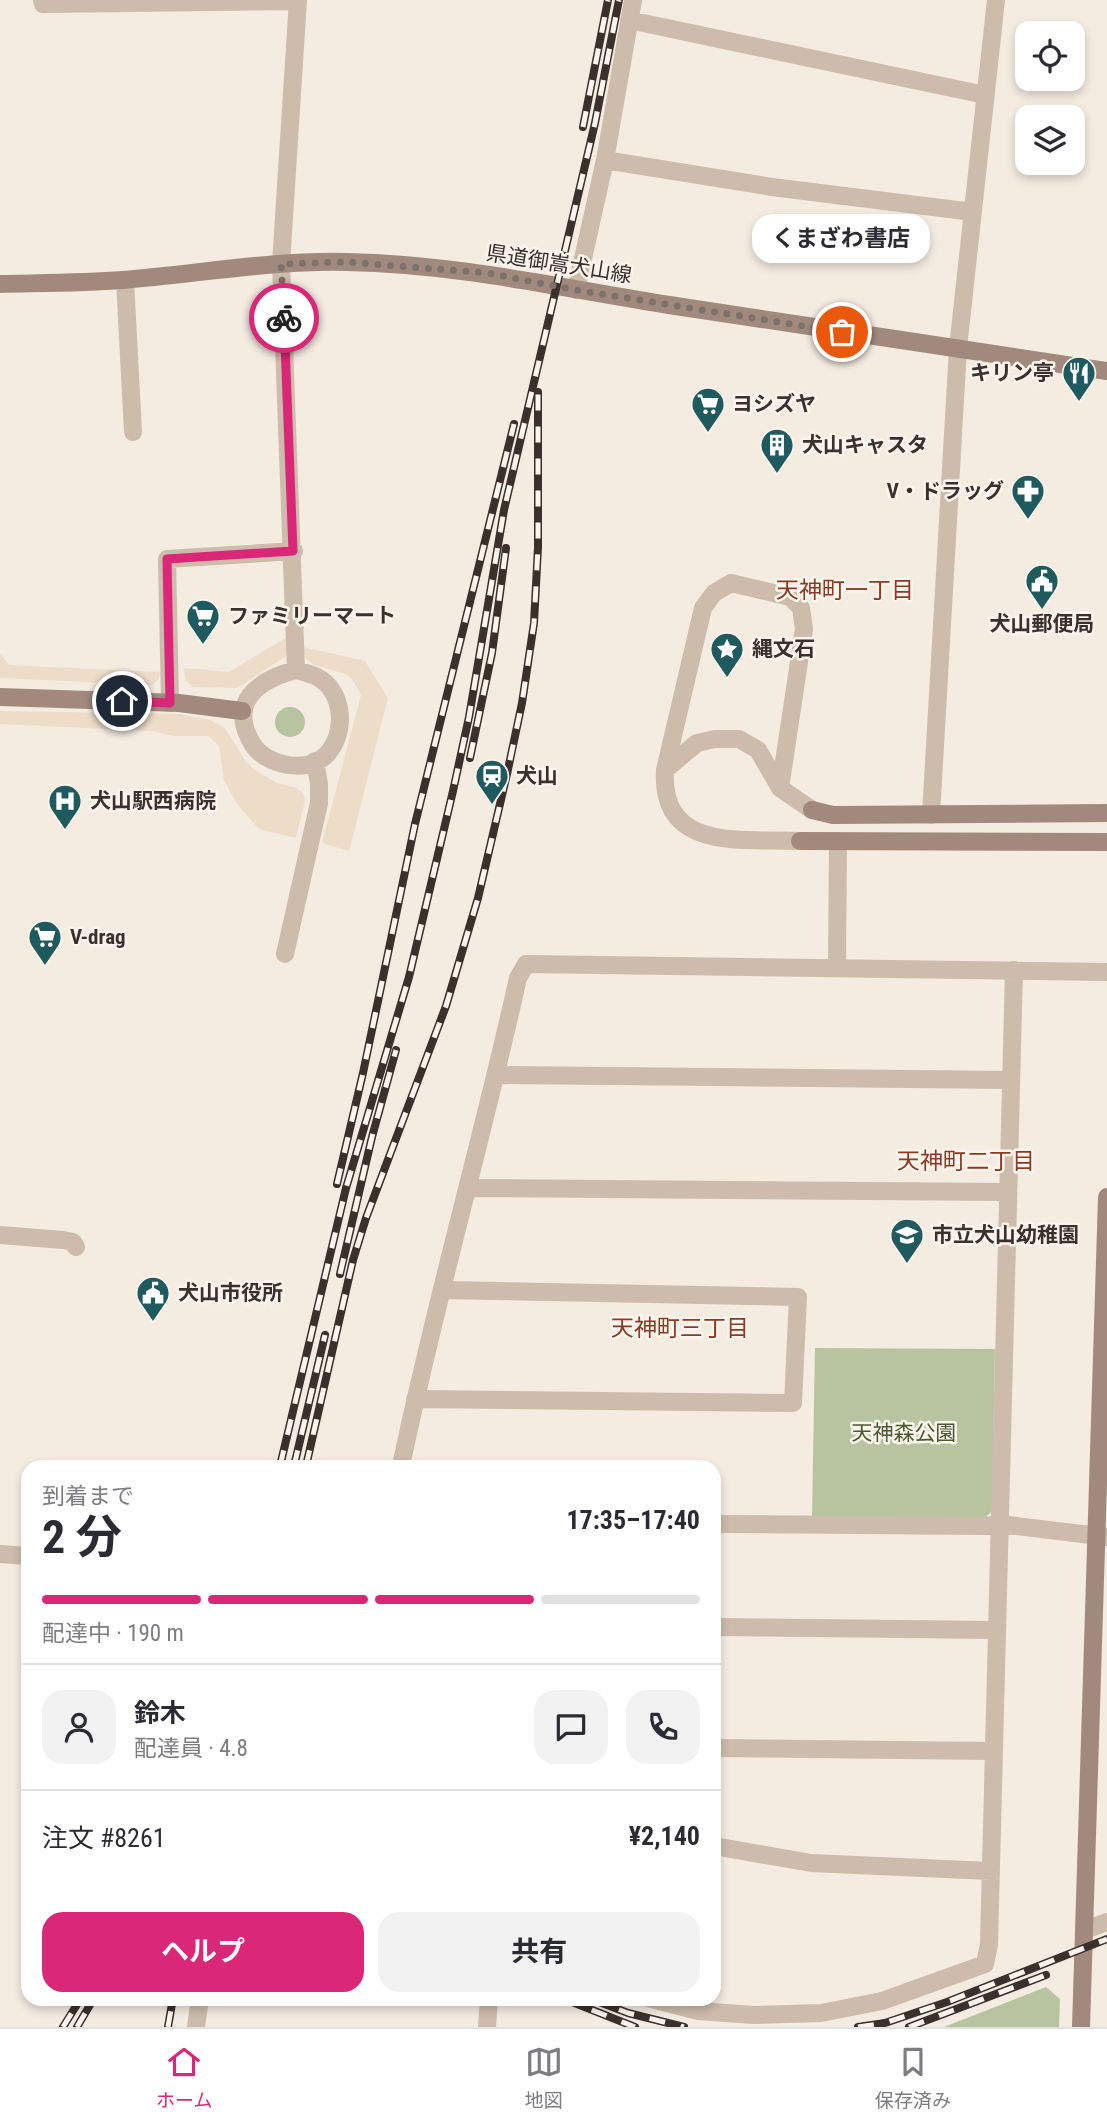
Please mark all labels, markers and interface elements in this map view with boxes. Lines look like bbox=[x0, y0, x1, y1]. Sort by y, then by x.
map controls bbox=[1015, 21, 1085, 175]
button: locate bbox=[1015, 21, 1085, 91]
button: layers bbox=[1015, 105, 1085, 175]
callout: くまざわ書店 bbox=[753, 213, 931, 262]
text: くまざわ書店 bbox=[772, 225, 910, 252]
street label: 県道御嵩犬山線 bbox=[485, 241, 633, 287]
courier bbox=[249, 283, 319, 353]
icon: bike bbox=[265, 299, 303, 337]
pin bbox=[812, 302, 872, 362]
icon: bag bbox=[823, 313, 861, 351]
restaurant icon: キリン亭 bbox=[1060, 354, 1098, 403]
place label: キリン亭 bbox=[970, 361, 1054, 385]
supermarket icon: ヨシズヤ bbox=[689, 385, 727, 434]
place label: ヨシズヤ bbox=[732, 392, 816, 416]
building icon: 犬山キャスタ bbox=[758, 426, 796, 475]
place label: 犬山キャスタ bbox=[802, 433, 928, 457]
pharmacy icon: V・ドラッグ bbox=[1009, 472, 1047, 521]
place label: V・ドラッグ bbox=[887, 479, 1004, 503]
public building icon: 犬山郵便局 bbox=[1023, 562, 1061, 611]
district label: 天神町一丁目 bbox=[776, 577, 914, 604]
supermarket icon: ファミリーマート bbox=[184, 597, 222, 646]
place label: ファミリーマート bbox=[228, 604, 396, 628]
place label: 犬山郵便局 bbox=[990, 612, 1095, 636]
place icon: 縄文石 bbox=[708, 630, 746, 679]
place label: 縄文石 bbox=[752, 637, 815, 661]
pin bbox=[92, 671, 152, 731]
icon: home bbox=[103, 682, 141, 720]
station icon: 犬山 bbox=[473, 757, 511, 806]
place label: 犬山 bbox=[516, 764, 558, 788]
hospital icon: 犬山駅西病院 bbox=[46, 782, 84, 831]
place label: 犬山駅西病院 bbox=[90, 789, 216, 813]
supermarket icon: V-drag bbox=[26, 918, 64, 967]
place label: V-drag bbox=[70, 925, 126, 949]
district label: 天神町二丁目 bbox=[897, 1148, 1035, 1175]
school or university icon: 市立犬山幼稚園 bbox=[888, 1216, 926, 1265]
place label: 市立犬山幼稚園 bbox=[932, 1223, 1079, 1247]
public building icon: 犬山市役所 bbox=[134, 1274, 172, 1323]
place label: 犬山市役所 bbox=[178, 1281, 283, 1305]
district label: 天神町三丁目 bbox=[611, 1315, 749, 1342]
park label: 天神森公園 bbox=[852, 1421, 957, 1445]
text: 到着まで bbox=[42, 1483, 134, 1510]
text: 17:35–17:40 bbox=[566, 1505, 700, 1535]
text: 2 分 bbox=[42, 1510, 122, 1564]
text: 配達中 · 190 m bbox=[42, 1620, 184, 1647]
button: person bbox=[42, 1690, 116, 1764]
button: chat bbox=[534, 1690, 608, 1764]
button: phone bbox=[626, 1690, 700, 1764]
text: 鈴木 bbox=[134, 1698, 186, 1728]
text: 配達員 · 4.8 bbox=[134, 1735, 248, 1762]
text: ¥2,140 bbox=[629, 1821, 700, 1851]
text: 注文 #8261 bbox=[42, 1823, 166, 1853]
button: ヘルプ bbox=[42, 1912, 364, 1992]
button: 共有 bbox=[378, 1912, 700, 1992]
tab: ホーム bbox=[156, 2043, 213, 2112]
tab: 地図 bbox=[525, 2043, 563, 2112]
tab: 保存済み bbox=[875, 2043, 951, 2112]

